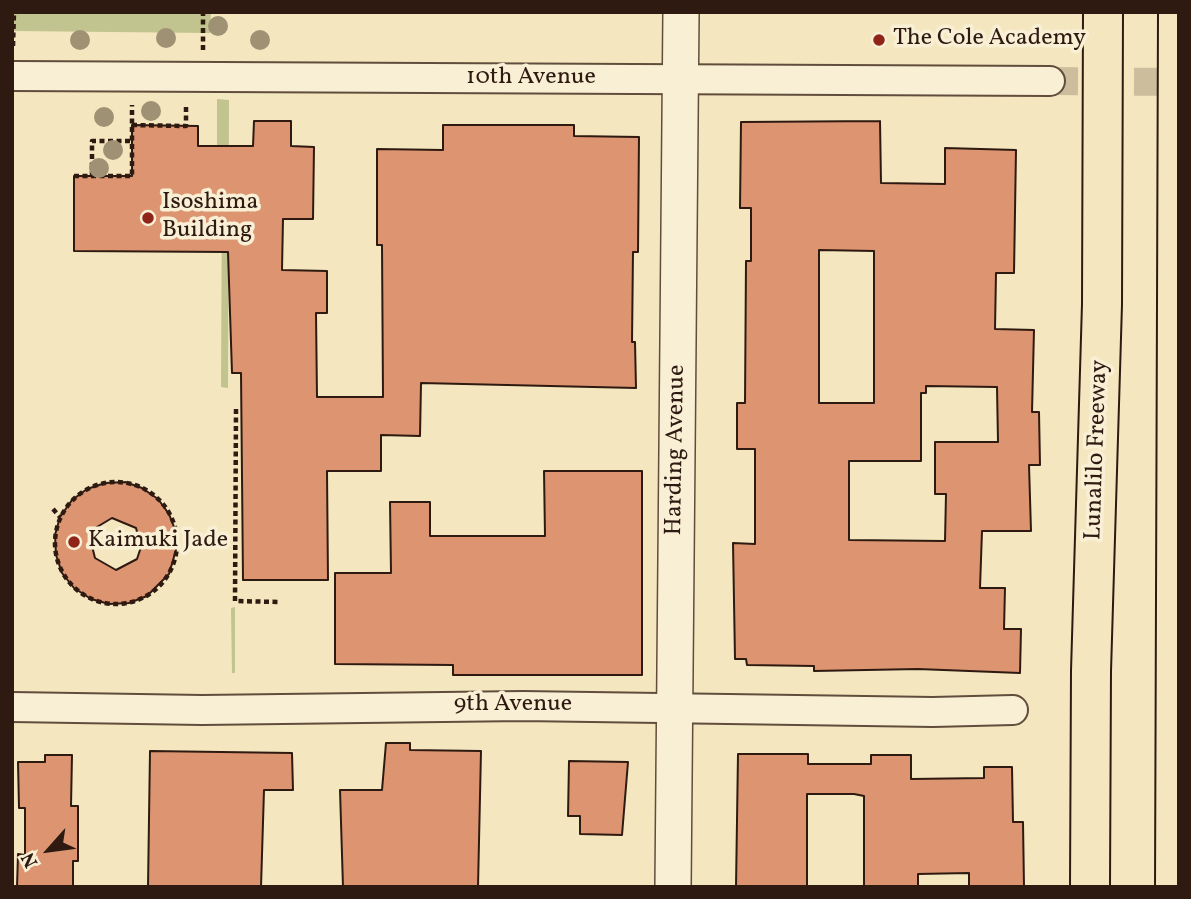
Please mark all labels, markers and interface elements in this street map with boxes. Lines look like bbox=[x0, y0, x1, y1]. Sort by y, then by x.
place label: The Cole Academy bbox=[893, 26, 1086, 54]
marker: The Cole Academy bbox=[871, 32, 887, 48]
street label: 10th Avenue bbox=[466, 65, 596, 93]
place label: Isoshima Building bbox=[162, 190, 259, 246]
marker: Isoshima Building bbox=[140, 210, 156, 226]
street label: Lunalilo Freeway bbox=[1080, 359, 1116, 541]
street label: Harding Avenue bbox=[661, 364, 693, 536]
place label: Kaimuki Jade bbox=[88, 528, 228, 556]
marker: Kaimuki Jade bbox=[66, 534, 82, 550]
street label: 9th Avenue bbox=[454, 692, 572, 720]
north arrow bbox=[14, 815, 84, 885]
text: N bbox=[16, 848, 45, 872]

